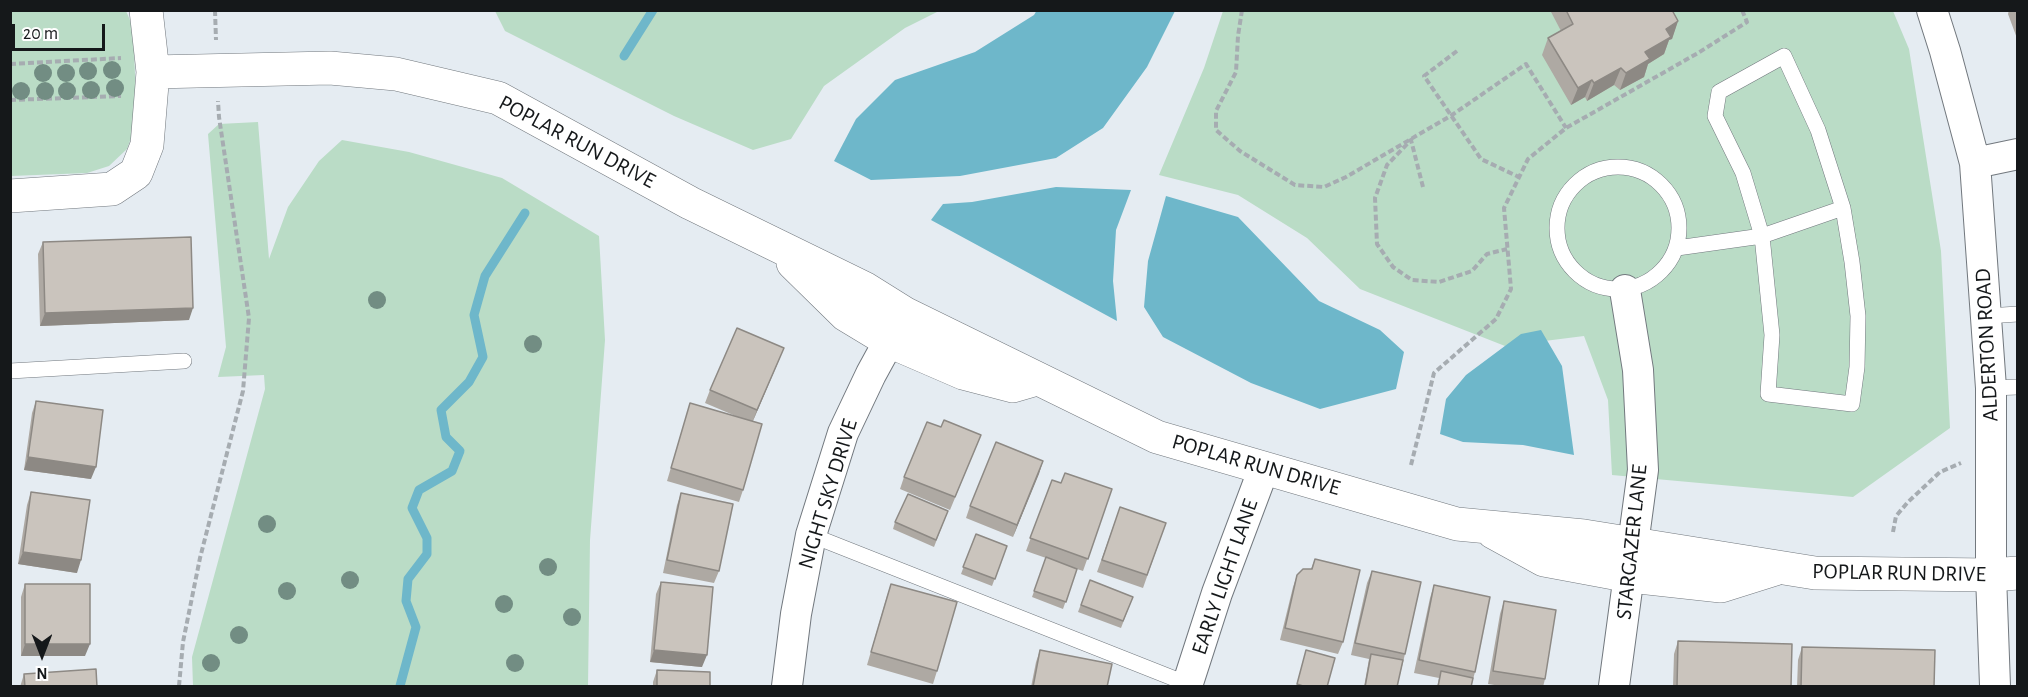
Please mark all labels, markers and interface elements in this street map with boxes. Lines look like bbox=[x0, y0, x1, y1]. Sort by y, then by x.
scale bar bbox=[15, 12, 108, 50]
text: 20 m bbox=[23, 25, 58, 43]
street label: POPLAR RUN DRIVE bbox=[494, 90, 660, 194]
street label: ALDERTON ROAD bbox=[1970, 268, 2004, 422]
street label: NIGHT SKY DRIVE bbox=[793, 416, 863, 572]
street label: POPLAR RUN DRIVE bbox=[1169, 428, 1343, 502]
street label: STARGAZER LANE bbox=[1611, 463, 1653, 621]
street label: EARLY LIGHT LANE bbox=[1186, 495, 1264, 659]
street label: POPLAR RUN DRIVE bbox=[1812, 558, 1986, 588]
north arrow bbox=[12, 625, 72, 685]
text: N bbox=[36, 665, 48, 681]

